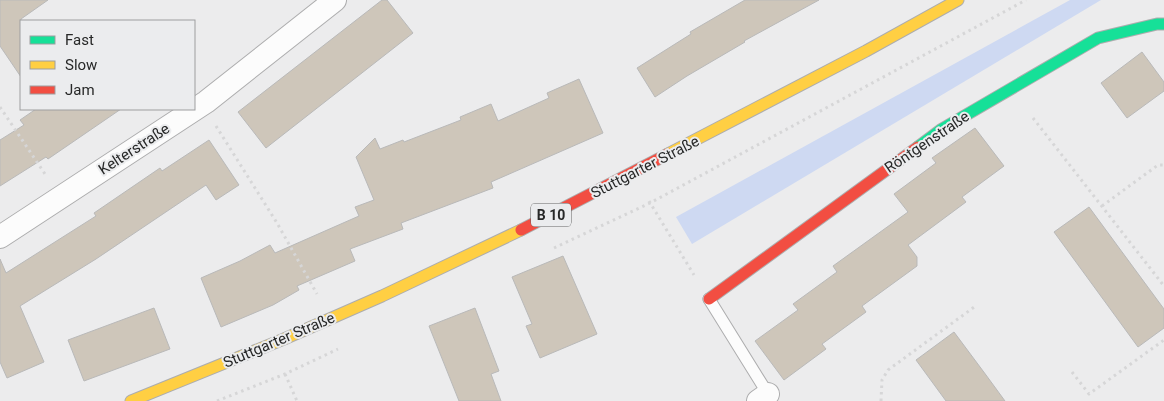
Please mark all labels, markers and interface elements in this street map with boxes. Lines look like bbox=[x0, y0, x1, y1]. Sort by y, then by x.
legend bbox=[20, 20, 195, 110]
text: Fast bbox=[65, 31, 94, 49]
text: Slow bbox=[65, 56, 97, 74]
text: Jam bbox=[65, 81, 95, 99]
street label: Röntgenstraße bbox=[881, 107, 973, 177]
street label: Kelterstraße bbox=[95, 119, 173, 179]
street label: Stuttgarter Straße bbox=[588, 132, 702, 202]
road number: B 10 bbox=[531, 204, 571, 226]
street label: Stuttgarter Straße bbox=[221, 308, 337, 372]

